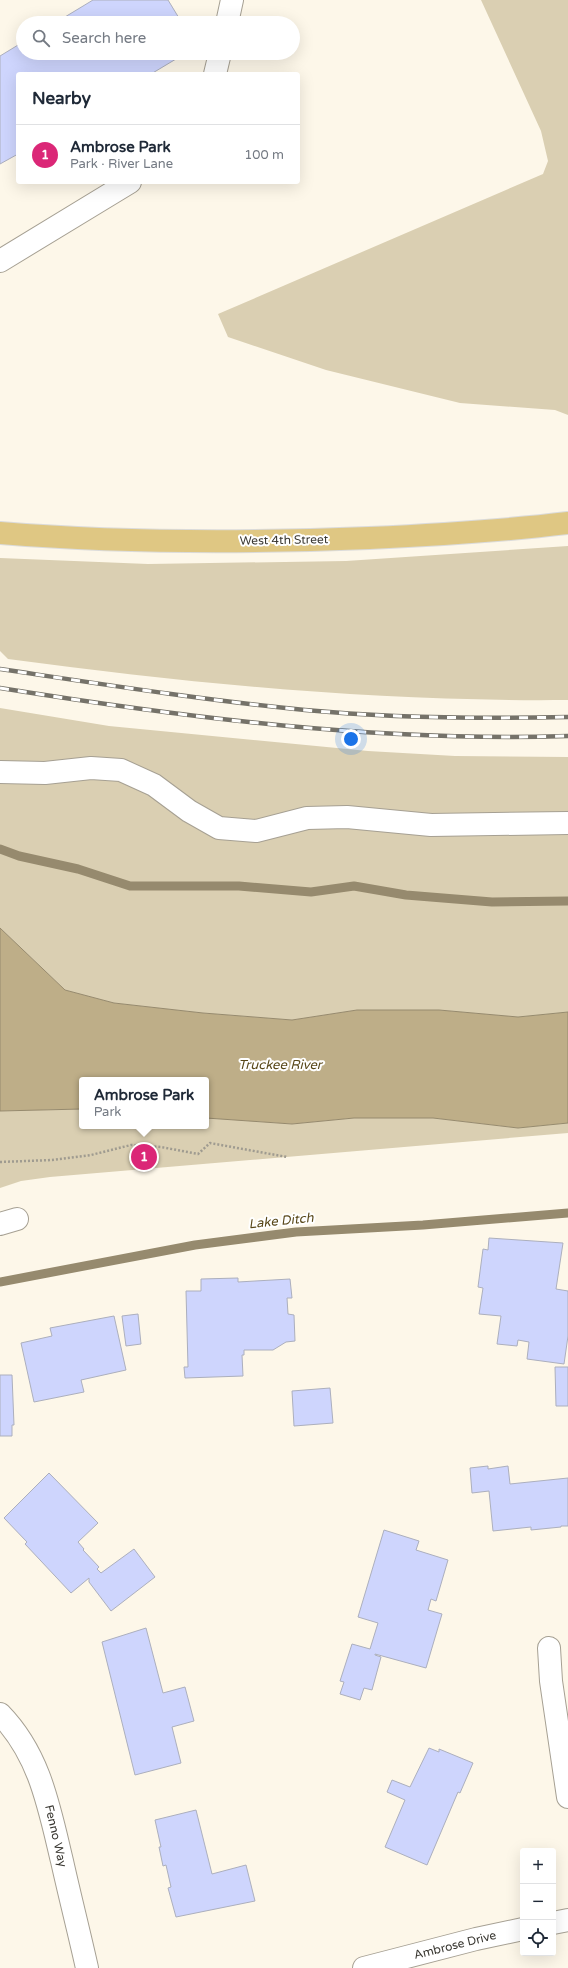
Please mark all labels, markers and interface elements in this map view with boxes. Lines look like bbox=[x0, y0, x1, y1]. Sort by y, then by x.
search box bbox=[16, 16, 300, 60]
icon: search bbox=[30, 27, 52, 49]
text: Search here bbox=[62, 29, 146, 47]
text: Nearby bbox=[32, 88, 91, 109]
text: Ambrose Park bbox=[70, 138, 171, 156]
text: 1 bbox=[41, 147, 49, 163]
text: 100 m bbox=[244, 147, 284, 163]
text: Park · River Lane bbox=[70, 156, 173, 172]
street label: West 4th Street bbox=[240, 532, 329, 548]
your location bbox=[341, 729, 361, 749]
water label: Truckee River bbox=[238, 1057, 324, 1073]
popup bbox=[79, 1077, 209, 1129]
text: Ambrose Park bbox=[94, 1086, 194, 1104]
text: Park bbox=[94, 1104, 121, 1120]
pin: 1 bbox=[131, 1142, 157, 1172]
water label: Lake Ditch bbox=[248, 1210, 315, 1232]
street label: Fenno Way bbox=[42, 1804, 70, 1869]
map controls bbox=[520, 1848, 556, 1956]
button: + bbox=[520, 1848, 556, 1884]
button: − bbox=[520, 1884, 556, 1920]
button: locate bbox=[520, 1920, 556, 1956]
street label: Ambrose Drive bbox=[412, 1928, 498, 1962]

